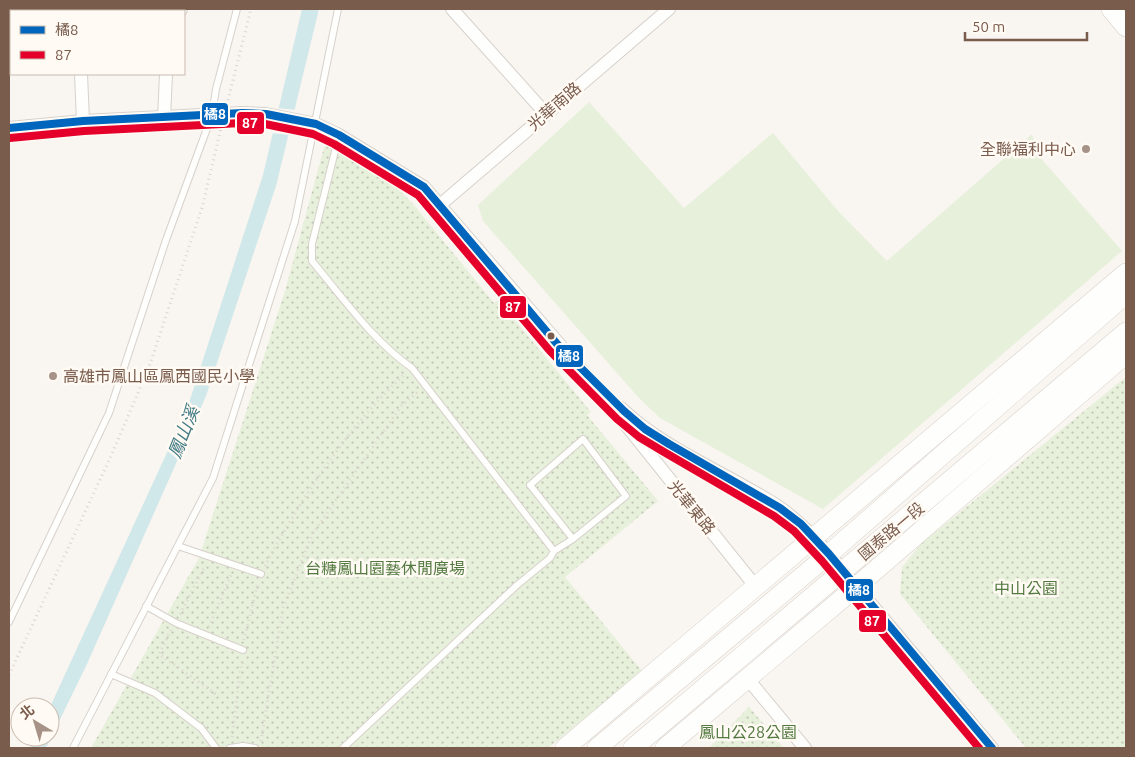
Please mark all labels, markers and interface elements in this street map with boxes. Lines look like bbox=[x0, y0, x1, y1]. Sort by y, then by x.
legend bbox=[10, 10, 185, 75]
scale bar bbox=[965, 10, 1088, 42]
text: 50 m bbox=[972, 18, 1005, 35]
text: 橘8 bbox=[55, 21, 78, 38]
text: 87 bbox=[55, 46, 72, 63]
street label: 光華南路 bbox=[524, 78, 584, 134]
line badge: 橘8 bbox=[201, 102, 229, 126]
text: 橘8 bbox=[204, 106, 226, 122]
line badge: 87 bbox=[236, 111, 265, 135]
text: 87 bbox=[242, 115, 258, 131]
place label: 全聯福利中心 bbox=[980, 140, 1076, 158]
marker: 全聯福利中心 bbox=[1080, 143, 1092, 155]
line badge: 87 bbox=[499, 295, 527, 319]
text: 87 bbox=[505, 299, 521, 315]
unlabelled marker bbox=[546, 331, 556, 341]
line badge: 橘8 bbox=[555, 344, 584, 368]
text: 橘8 bbox=[558, 348, 580, 364]
place label: 高雄市鳳山區鳳西國民小學 bbox=[63, 367, 255, 385]
marker: 高雄市鳳山區鳳西國民小學 bbox=[47, 370, 59, 382]
water label: 鳳山溪 bbox=[164, 400, 204, 461]
street label: 光華東路 bbox=[665, 476, 719, 538]
street label: 國泰路一段 bbox=[855, 498, 927, 564]
park label: 台糖鳳山園藝休閒廣場 bbox=[305, 559, 465, 577]
line badge: 橘8 bbox=[845, 578, 874, 602]
park label: 中山公園 bbox=[994, 579, 1058, 597]
text: 橘8 bbox=[848, 582, 870, 598]
line badge: 87 bbox=[858, 609, 887, 633]
text: 87 bbox=[864, 613, 880, 629]
north arrow bbox=[10, 697, 60, 747]
text: 北 bbox=[17, 701, 37, 722]
park label: 鳳山公28公園 bbox=[699, 723, 797, 741]

